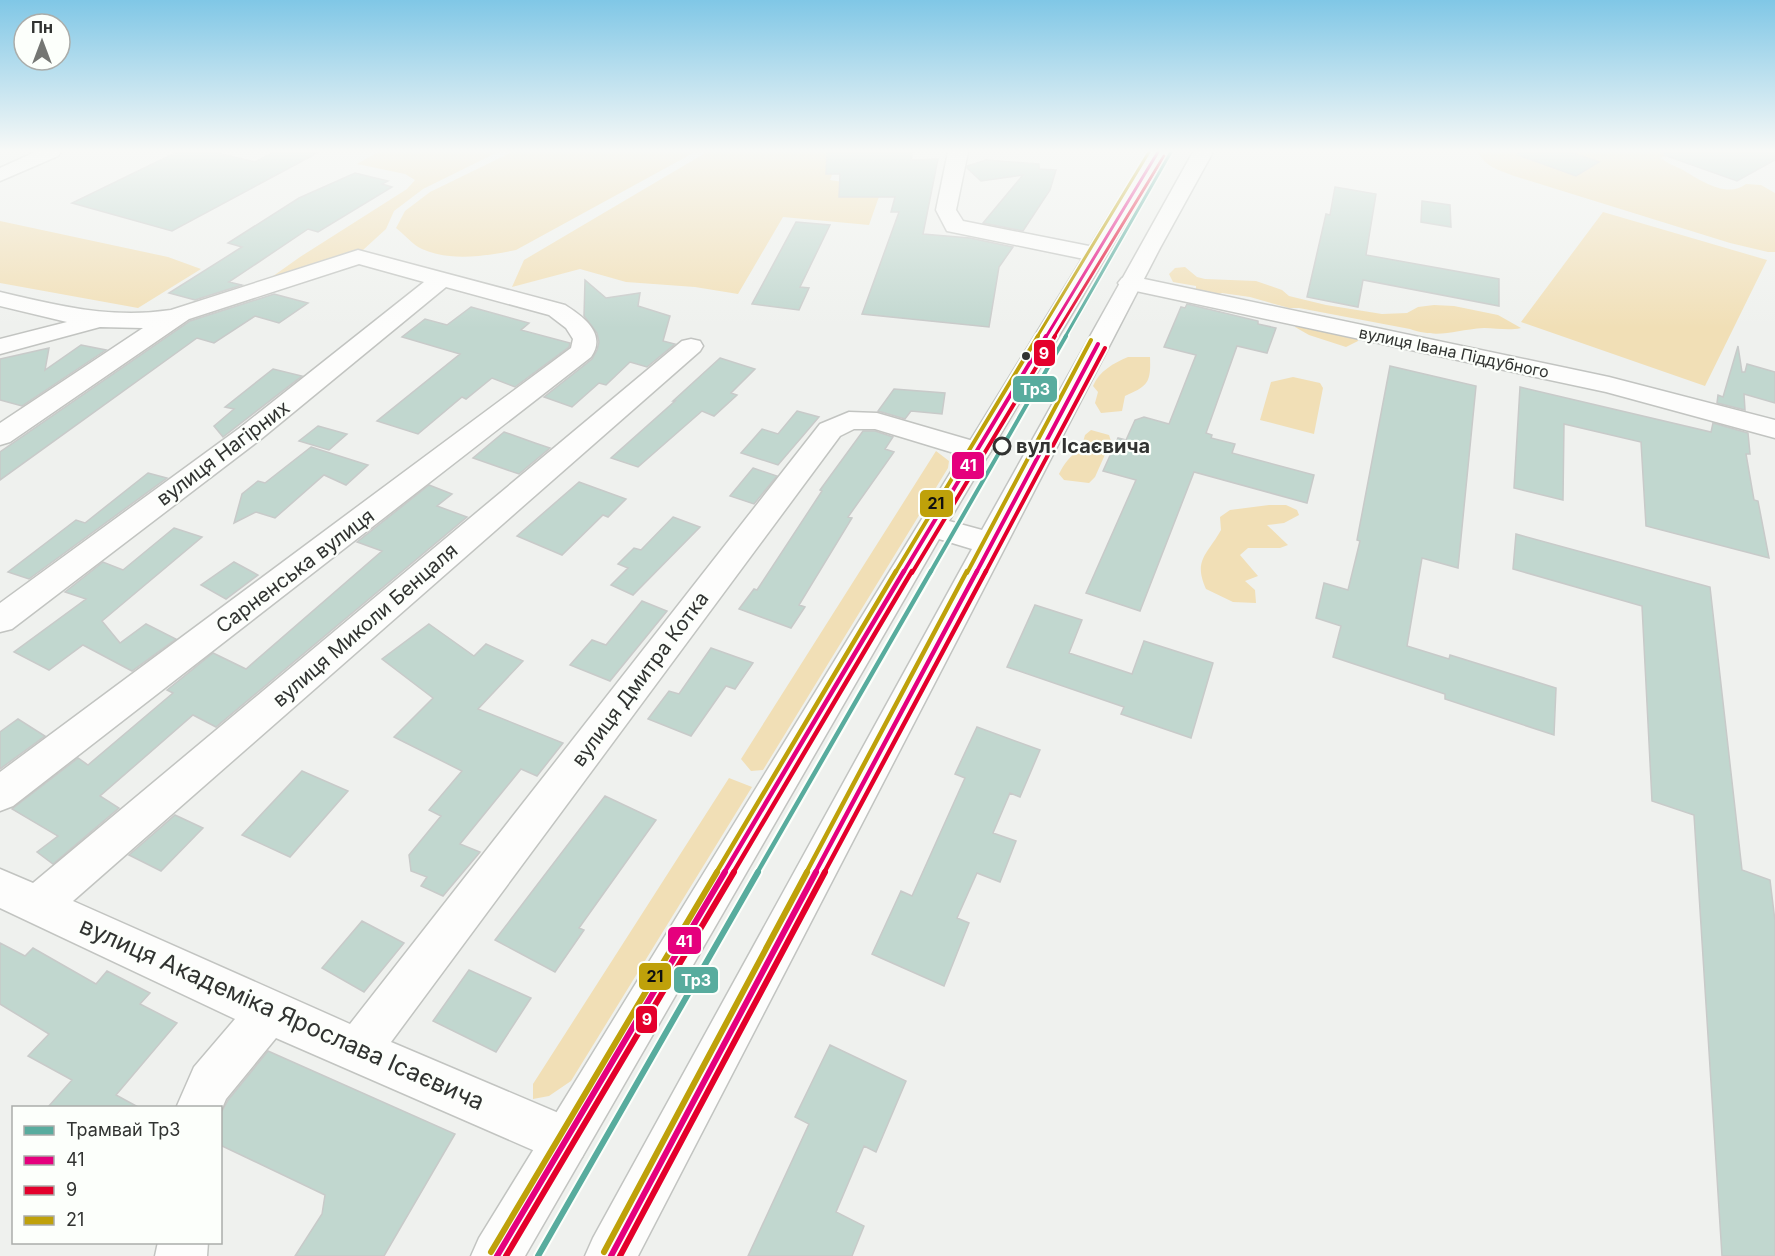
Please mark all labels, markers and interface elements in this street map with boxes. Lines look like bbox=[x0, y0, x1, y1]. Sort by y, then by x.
north arrow bbox=[12, 12, 72, 72]
text: Пн bbox=[31, 17, 53, 37]
street label: вулиця Івана Піддубного bbox=[1357, 322, 1551, 382]
line badge: 9 bbox=[1033, 339, 1056, 367]
text: 9 bbox=[1039, 343, 1049, 363]
unlabelled marker bbox=[1020, 350, 1032, 362]
line badge: Тр3 bbox=[1012, 375, 1058, 403]
text: Тр3 bbox=[1020, 379, 1050, 399]
street label: вулиця Нагірних bbox=[152, 395, 294, 511]
place label: вул. Ісаєвича bbox=[1016, 434, 1150, 458]
marker: вул. Ісаєвича bbox=[993, 437, 1011, 455]
line badge: 41 bbox=[951, 451, 985, 480]
text: 41 bbox=[959, 455, 977, 475]
line badge: 21 bbox=[919, 489, 954, 518]
text: 21 bbox=[928, 493, 944, 513]
street label: Сарненська вулиця bbox=[211, 504, 379, 638]
street label: вулиця Миколи Бенцаля bbox=[268, 538, 462, 712]
street label: вулиця Дмитра Котка bbox=[566, 587, 714, 771]
street label: вулиця Академіка Ярослава Ісаєвича bbox=[75, 911, 489, 1116]
line badge: 41 bbox=[667, 926, 702, 955]
text: 41 bbox=[675, 931, 693, 951]
line badge: 21 bbox=[638, 962, 672, 991]
text: 21 bbox=[647, 966, 663, 986]
line badge: Тр3 bbox=[673, 966, 719, 994]
text: Тр3 bbox=[681, 970, 711, 990]
line badge: 9 bbox=[635, 1005, 658, 1034]
text: 9 bbox=[642, 1009, 652, 1029]
legend bbox=[12, 1106, 222, 1244]
text: Трамвай Тр3 bbox=[66, 1119, 181, 1140]
text: 41 bbox=[66, 1149, 85, 1170]
text: 9 bbox=[66, 1179, 77, 1200]
text: 21 bbox=[66, 1209, 84, 1230]

